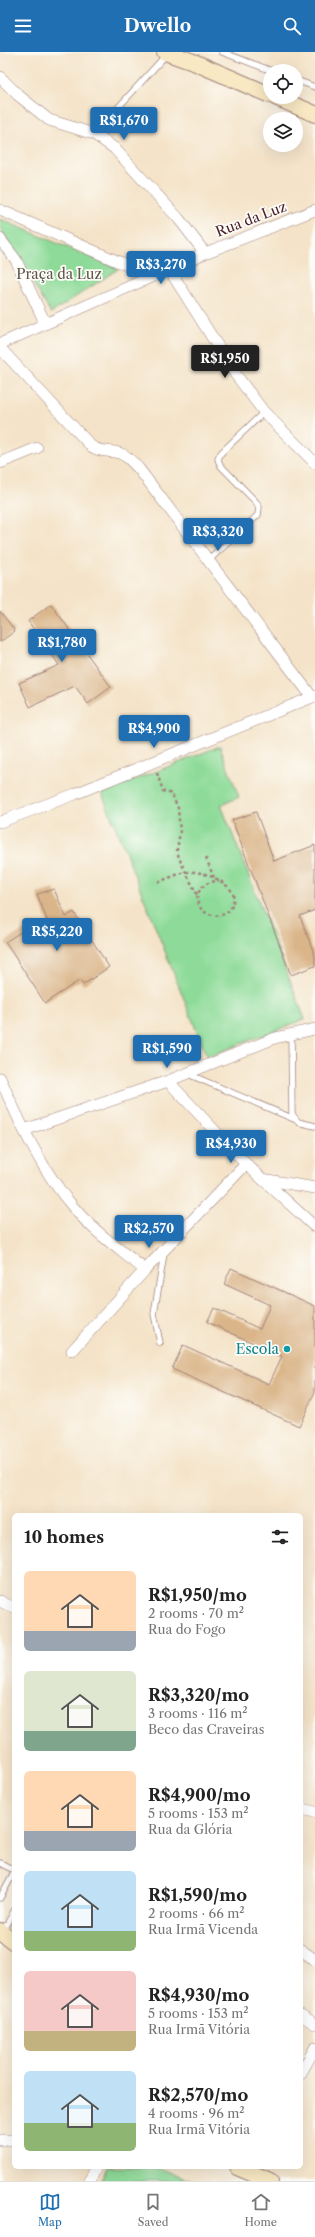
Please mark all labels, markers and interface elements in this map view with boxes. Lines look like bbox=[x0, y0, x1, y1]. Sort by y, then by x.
icon: menu bbox=[12, 15, 34, 37]
text: Dwello bbox=[124, 15, 191, 37]
icon: search bbox=[281, 15, 303, 37]
map controls bbox=[263, 64, 303, 152]
button: locate bbox=[263, 64, 303, 104]
pin: R$1,670 bbox=[87, 107, 161, 141]
text: R$1,670 bbox=[99, 112, 149, 128]
button: layers bbox=[263, 112, 303, 152]
street label: Rua da Luz bbox=[213, 197, 289, 241]
pin: R$3,270 bbox=[124, 251, 198, 285]
text: R$3,270 bbox=[136, 256, 186, 272]
park label: Praça da Luz bbox=[16, 265, 102, 283]
pin: R$1,950 bbox=[188, 345, 262, 379]
text: R$1,950 bbox=[200, 350, 250, 366]
pin: R$3,320 bbox=[181, 518, 255, 552]
text: R$3,320 bbox=[192, 523, 244, 539]
pin: R$1,780 bbox=[25, 629, 99, 663]
text: R$1,780 bbox=[37, 634, 87, 650]
pin: R$4,900 bbox=[117, 715, 191, 749]
text: R$4,900 bbox=[128, 720, 180, 736]
pin: R$5,220 bbox=[20, 918, 94, 952]
text: R$5,220 bbox=[31, 923, 83, 939]
pin: R$1,590 bbox=[130, 1035, 204, 1069]
text: R$1,590 bbox=[142, 1040, 192, 1056]
pin: R$4,930 bbox=[194, 1130, 268, 1164]
text: R$4,930 bbox=[205, 1135, 257, 1151]
pin: R$2,570 bbox=[112, 1215, 186, 1249]
text: R$2,570 bbox=[124, 1220, 174, 1236]
place label: Escola bbox=[236, 1340, 280, 1358]
marker: Escola bbox=[282, 1344, 292, 1354]
icon: filters bbox=[269, 1526, 291, 1548]
text: 10 homes bbox=[24, 1527, 104, 1547]
text: R$1,950/mo bbox=[148, 1585, 247, 1605]
icon: home bbox=[56, 1587, 104, 1635]
text: 2 rooms · 70 m² bbox=[148, 1605, 244, 1621]
text: Rua do Fogo bbox=[148, 1621, 226, 1637]
text: R$3,320/mo bbox=[148, 1685, 249, 1705]
icon: home bbox=[56, 1687, 104, 1735]
text: 3 rooms · 116 m² bbox=[148, 1705, 248, 1721]
text: Beco das Craveiras bbox=[148, 1721, 264, 1737]
text: R$4,900/mo bbox=[148, 1785, 251, 1805]
icon: home bbox=[56, 1787, 104, 1835]
text: 5 rooms · 153 m² bbox=[148, 1805, 249, 1821]
text: Rua da Glória bbox=[148, 1821, 232, 1837]
text: R$1,590/mo bbox=[148, 1885, 247, 1905]
icon: home bbox=[56, 1887, 104, 1935]
text: 2 rooms · 66 m² bbox=[148, 1905, 245, 1921]
text: Rua Irmã Vicenda bbox=[148, 1921, 258, 1937]
text: R$4,930/mo bbox=[148, 1985, 249, 2005]
icon: home bbox=[56, 1987, 104, 2035]
text: 5 rooms · 153 m² bbox=[148, 2005, 249, 2021]
text: Rua Irmã Vitória bbox=[148, 2021, 250, 2037]
text: R$2,570/mo bbox=[148, 2085, 248, 2105]
icon: home bbox=[56, 2087, 104, 2135]
text: 4 rooms · 96 m² bbox=[148, 2105, 245, 2121]
text: Rua Irmã Vitória bbox=[148, 2121, 250, 2137]
tab: Map bbox=[38, 2191, 62, 2229]
tab: Saved bbox=[138, 2191, 168, 2229]
tab: Home bbox=[245, 2191, 277, 2229]

